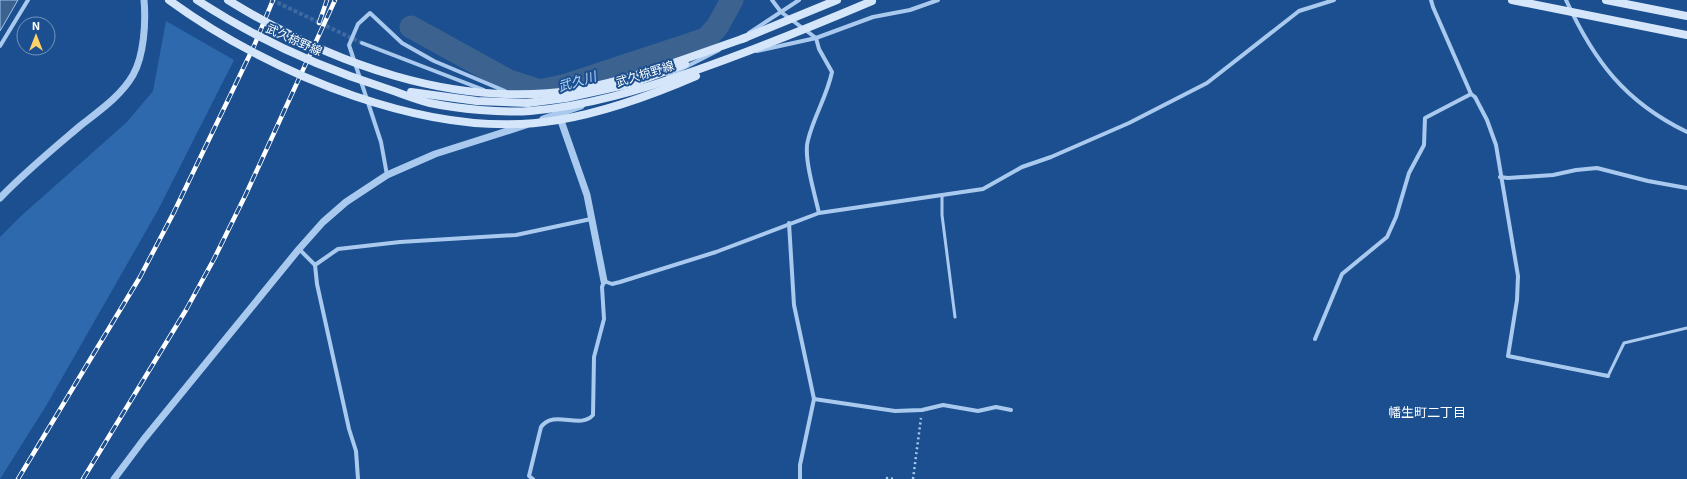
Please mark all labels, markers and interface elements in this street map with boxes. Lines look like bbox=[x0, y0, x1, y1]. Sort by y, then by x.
north arrow bbox=[16, 16, 56, 56]
text: N bbox=[32, 19, 40, 32]
street label: 武久椋野線 bbox=[264, 20, 325, 58]
street label: 武久椋野線 bbox=[614, 58, 675, 89]
water label: 武久川 bbox=[556, 67, 600, 94]
district label: 幡生町二丁目 bbox=[1388, 404, 1466, 420]

